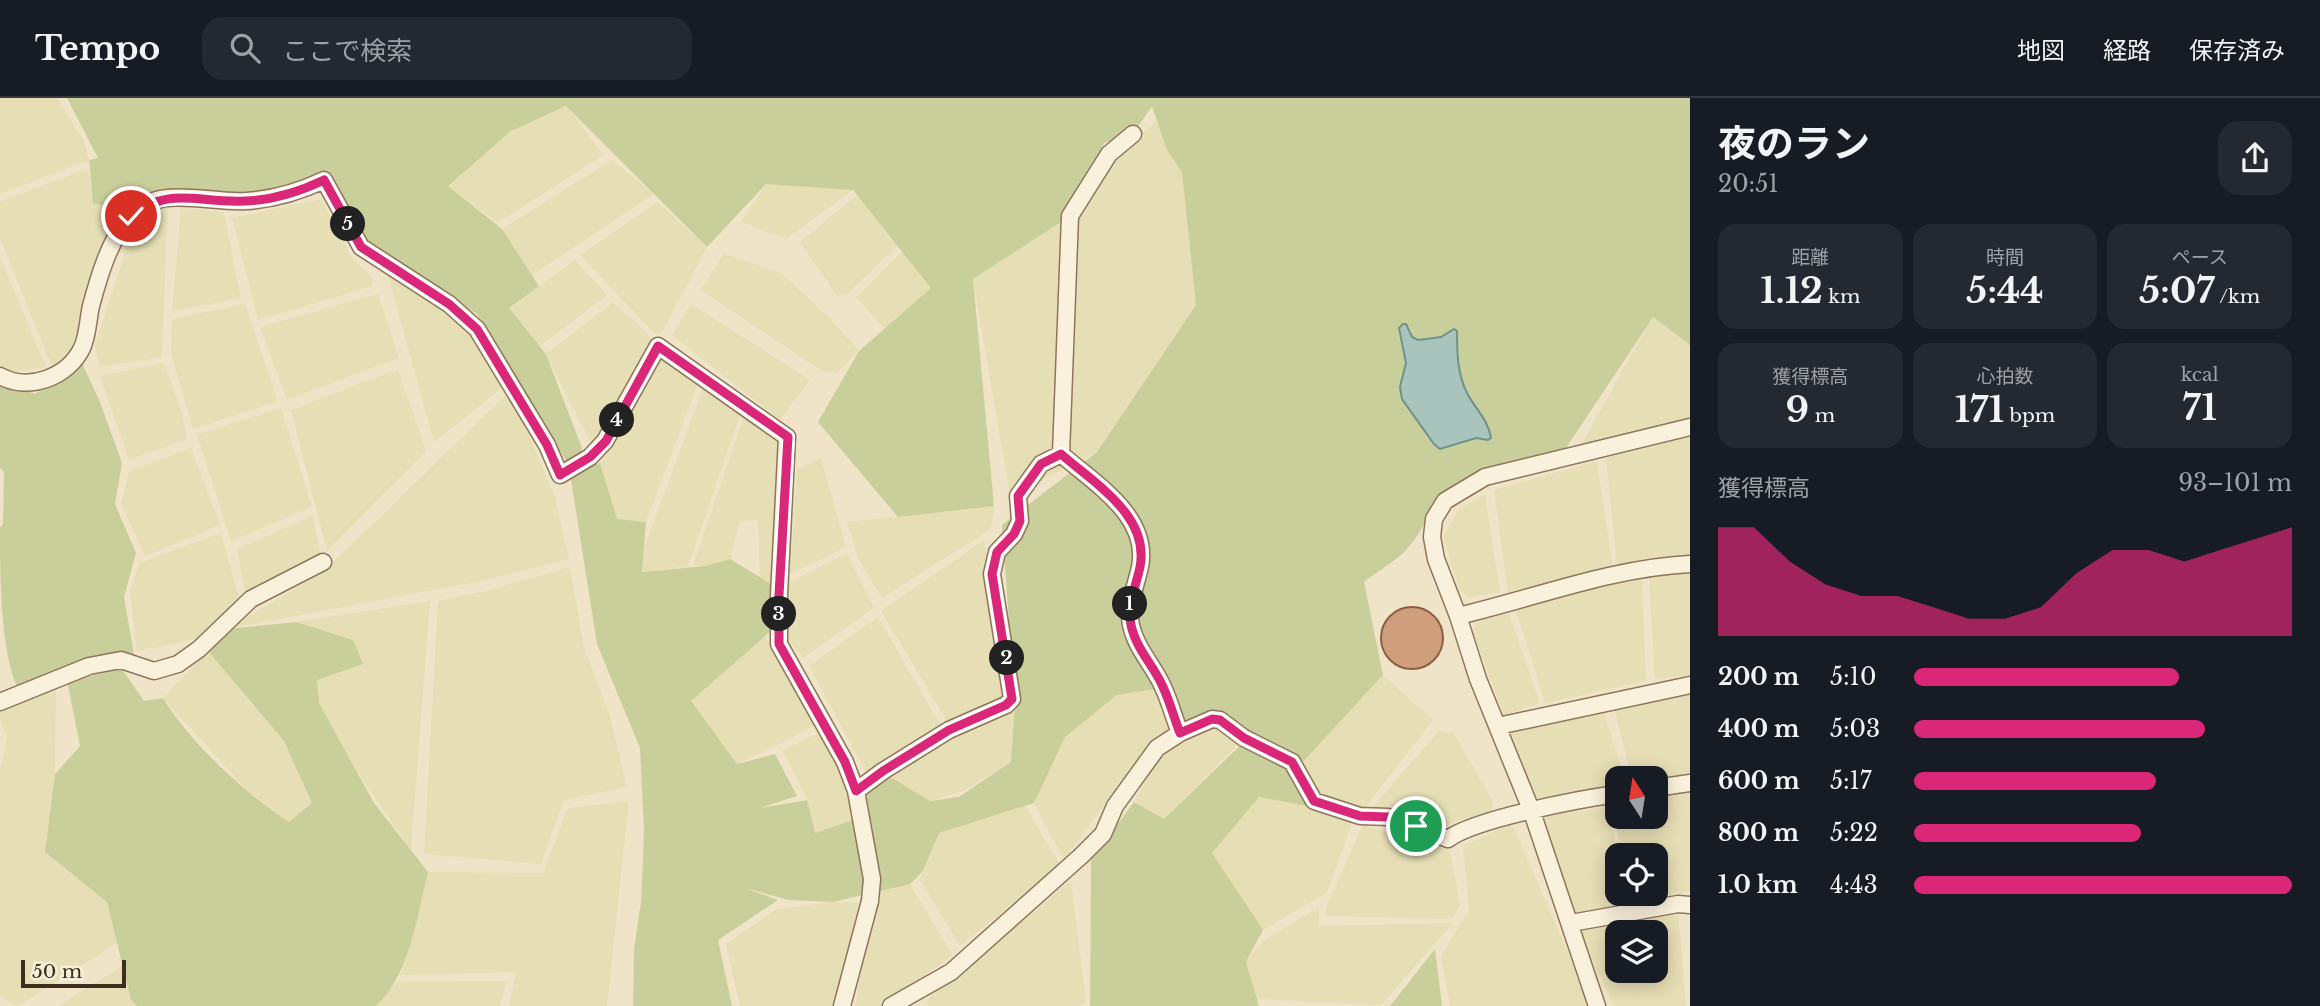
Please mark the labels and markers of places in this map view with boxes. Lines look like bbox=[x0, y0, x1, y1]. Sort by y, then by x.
pin bbox=[101, 186, 161, 246]
pin: 5 bbox=[330, 206, 366, 242]
pin: 4 bbox=[600, 402, 634, 438]
pin: 1 bbox=[1112, 587, 1148, 622]
pin: 3 bbox=[762, 596, 796, 632]
pin: 2 bbox=[990, 640, 1024, 676]
pin bbox=[1386, 796, 1446, 856]

